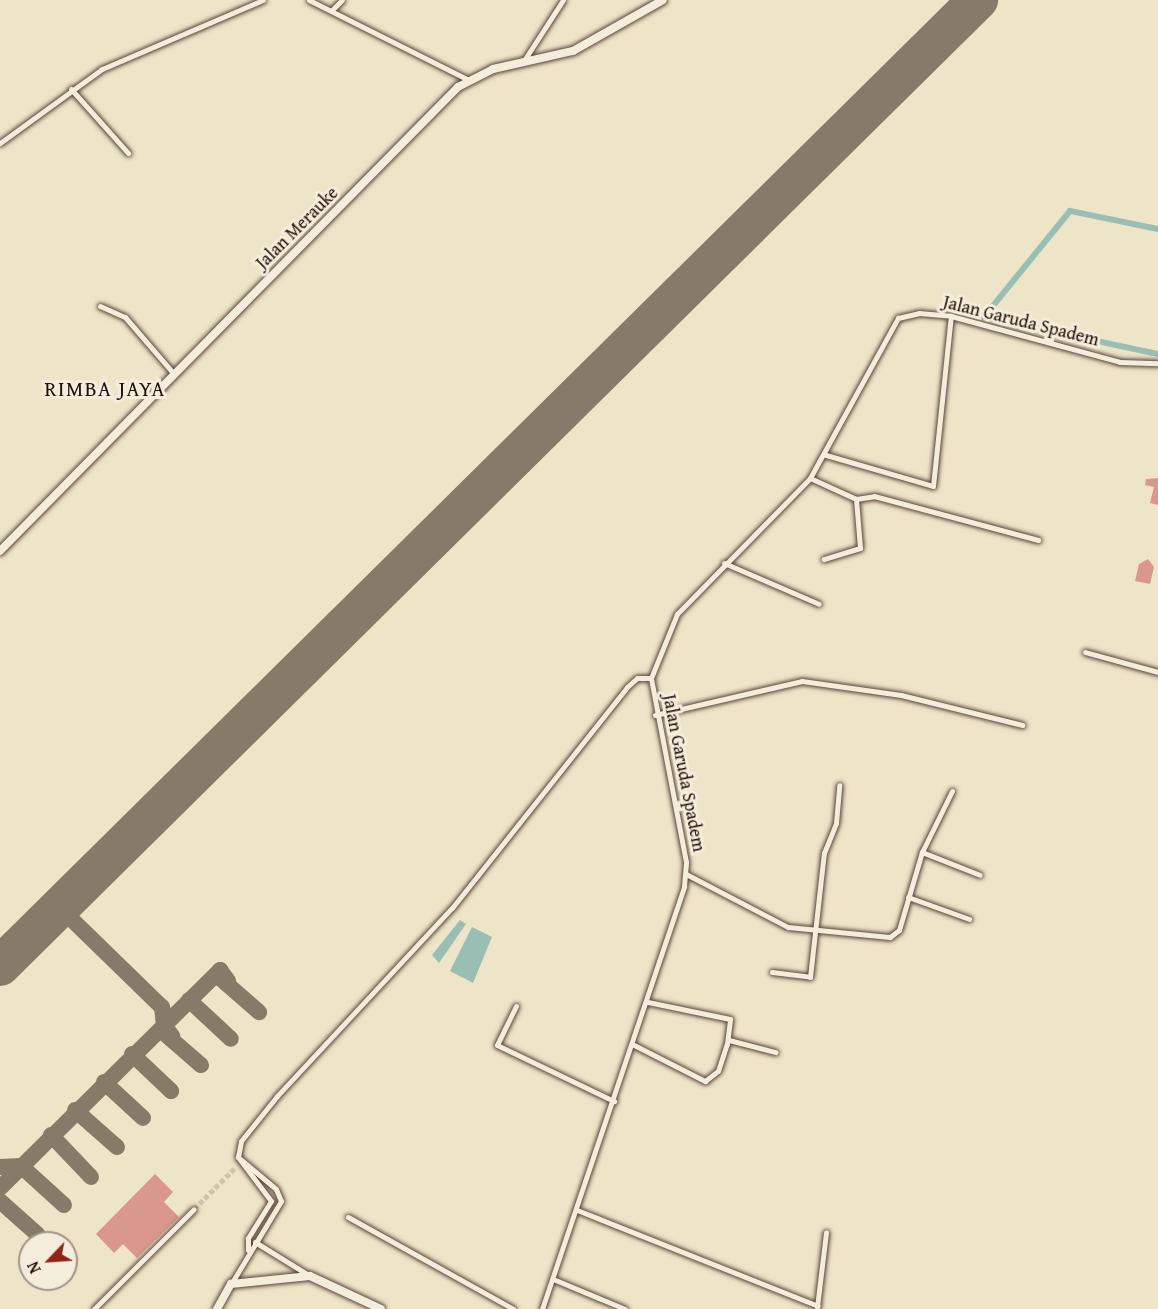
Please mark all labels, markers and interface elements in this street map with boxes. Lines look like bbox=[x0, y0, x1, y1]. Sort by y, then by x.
street label: Jalan Merauke bbox=[251, 182, 343, 274]
street label: Jalan Garuda Spadem bbox=[941, 291, 1101, 351]
district label: RIMBA JAYA bbox=[44, 376, 166, 402]
street label: Jalan Garuda Spadem bbox=[658, 692, 710, 854]
north arrow bbox=[18, 1231, 78, 1291]
text: N bbox=[20, 1258, 47, 1278]

